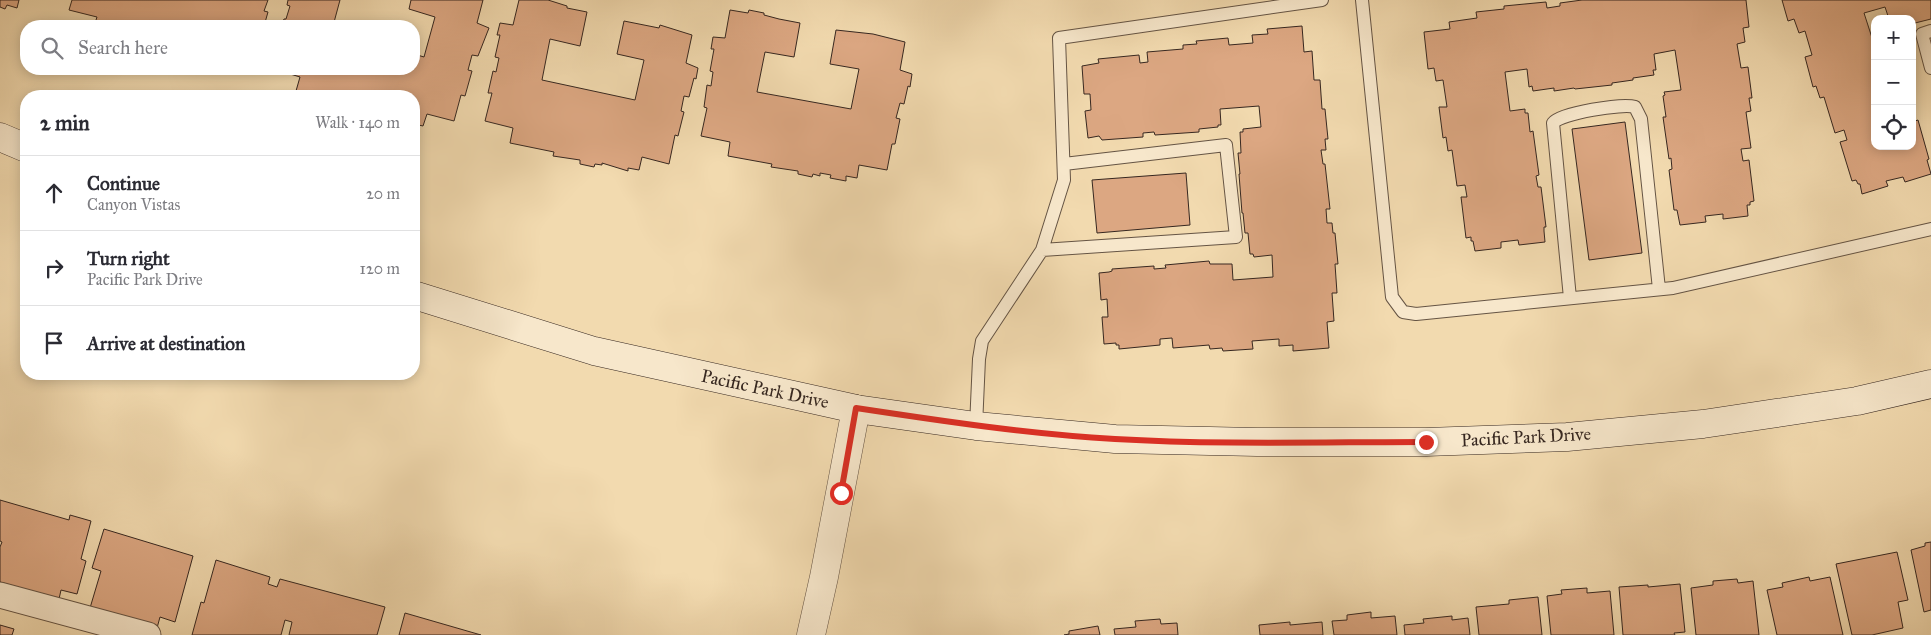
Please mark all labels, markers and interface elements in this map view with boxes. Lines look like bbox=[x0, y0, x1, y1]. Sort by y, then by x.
map controls bbox=[1871, 15, 1916, 150]
button: + bbox=[1871, 15, 1916, 60]
search box bbox=[20, 20, 420, 75]
icon: search bbox=[38, 34, 66, 62]
text: Search here bbox=[78, 36, 168, 59]
button: − bbox=[1871, 60, 1916, 105]
button: locate bbox=[1871, 105, 1916, 150]
text: 2 min bbox=[40, 110, 90, 136]
text: Walk · 140 m bbox=[315, 113, 400, 132]
text: Continue bbox=[87, 172, 160, 195]
icon: ahead bbox=[40, 179, 68, 207]
text: 20 m bbox=[366, 184, 400, 203]
text: Canyon Vistas bbox=[87, 195, 180, 214]
text: Turn right bbox=[87, 247, 170, 270]
icon: right bbox=[40, 254, 68, 282]
text: 120 m bbox=[360, 259, 400, 278]
text: Pacific Park Drive bbox=[87, 270, 203, 289]
icon: arrive bbox=[40, 329, 68, 357]
text: Arrive at destination bbox=[87, 332, 245, 355]
street label: Pacific Park Drive bbox=[699, 365, 831, 413]
street label: Pacific Park Drive bbox=[1460, 423, 1592, 451]
route end bbox=[1415, 431, 1438, 454]
route start bbox=[830, 482, 853, 505]

